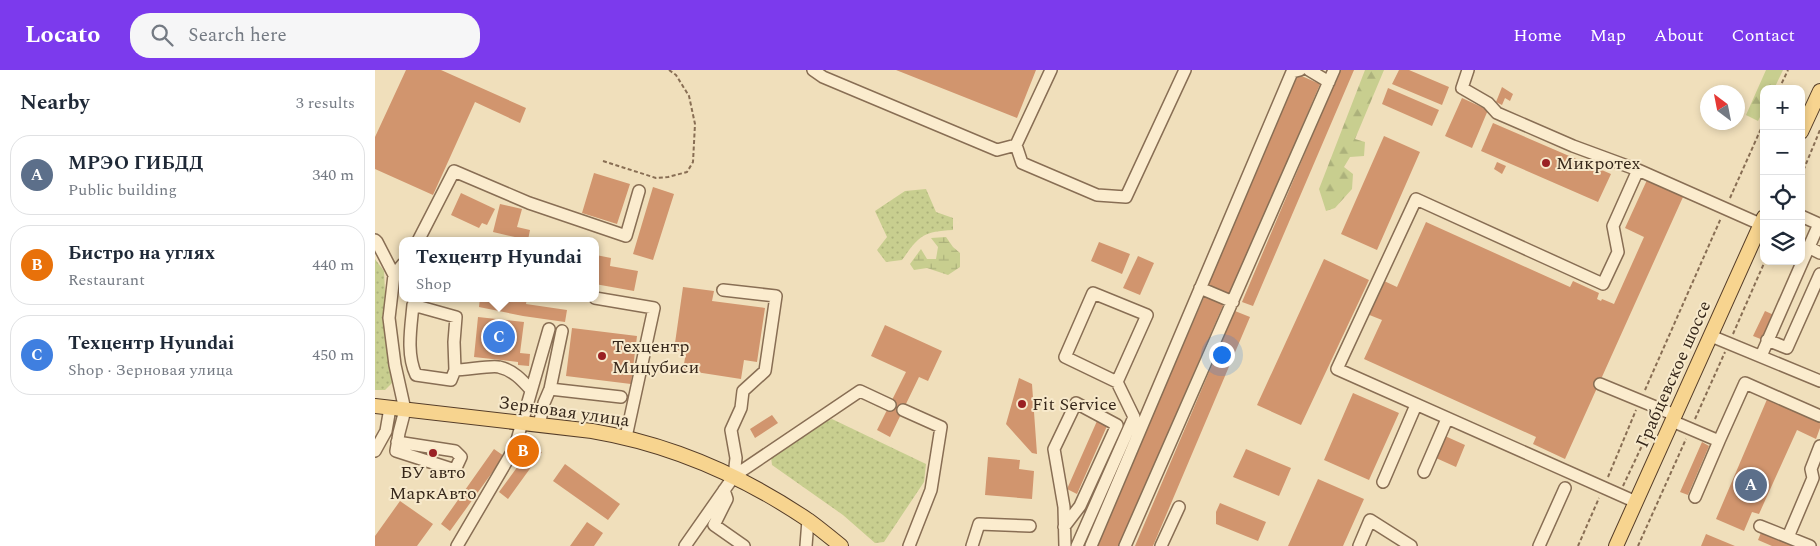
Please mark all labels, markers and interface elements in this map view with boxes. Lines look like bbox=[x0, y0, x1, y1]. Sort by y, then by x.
search box bbox=[130, 13, 480, 58]
text: Locato bbox=[25, 17, 100, 53]
icon: search bbox=[148, 21, 176, 49]
text: Search here bbox=[188, 21, 287, 50]
text: Home bbox=[1513, 22, 1562, 49]
text: Map bbox=[1590, 22, 1626, 49]
text: About bbox=[1654, 22, 1704, 49]
text: Contact bbox=[1732, 22, 1795, 49]
north arrow bbox=[1700, 85, 1745, 130]
map controls bbox=[1760, 85, 1805, 265]
button: + bbox=[1760, 85, 1805, 130]
text: Nearby bbox=[20, 87, 90, 119]
text: 3 results bbox=[296, 91, 355, 115]
button: − bbox=[1760, 130, 1805, 175]
text: МРЭО ГИБДД bbox=[68, 149, 203, 178]
place label: Микротех bbox=[1556, 150, 1641, 177]
marker: Микротех bbox=[1540, 157, 1552, 169]
text: A bbox=[31, 163, 43, 187]
text: 340 m bbox=[312, 163, 354, 187]
button: locate bbox=[1760, 175, 1805, 220]
text: Public building bbox=[68, 178, 177, 202]
button: layers bbox=[1760, 220, 1805, 265]
popup bbox=[399, 237, 599, 302]
text: Бистро на углях bbox=[68, 239, 215, 268]
text: Техцентр Hyundai bbox=[416, 243, 582, 272]
text: B bbox=[31, 253, 43, 277]
text: 440 m bbox=[312, 253, 354, 277]
text: Restaurant bbox=[68, 268, 145, 292]
text: Shop bbox=[416, 272, 451, 296]
street label: Грабцевское шоссе bbox=[1629, 296, 1718, 452]
pin: C bbox=[483, 318, 515, 356]
text: Техцентр Hyundai bbox=[68, 329, 234, 358]
place label: Техцентр Мицубиси bbox=[612, 333, 699, 381]
your location bbox=[1209, 342, 1235, 368]
text: C bbox=[31, 343, 43, 367]
text: 450 m bbox=[312, 343, 354, 367]
marker: Техцентр Мицубиси bbox=[596, 350, 608, 362]
text: Shop · Зерновая улица bbox=[68, 358, 233, 382]
street label: Зерновая улица bbox=[497, 389, 631, 434]
place label: Fit Service bbox=[1032, 391, 1117, 418]
marker: Fit Service bbox=[1016, 398, 1028, 410]
pin: B bbox=[507, 432, 539, 470]
marker: БУ авто МаркАвто bbox=[427, 447, 439, 459]
place label: БУ авто МаркАвто bbox=[389, 459, 477, 507]
pin: A bbox=[1735, 466, 1767, 504]

